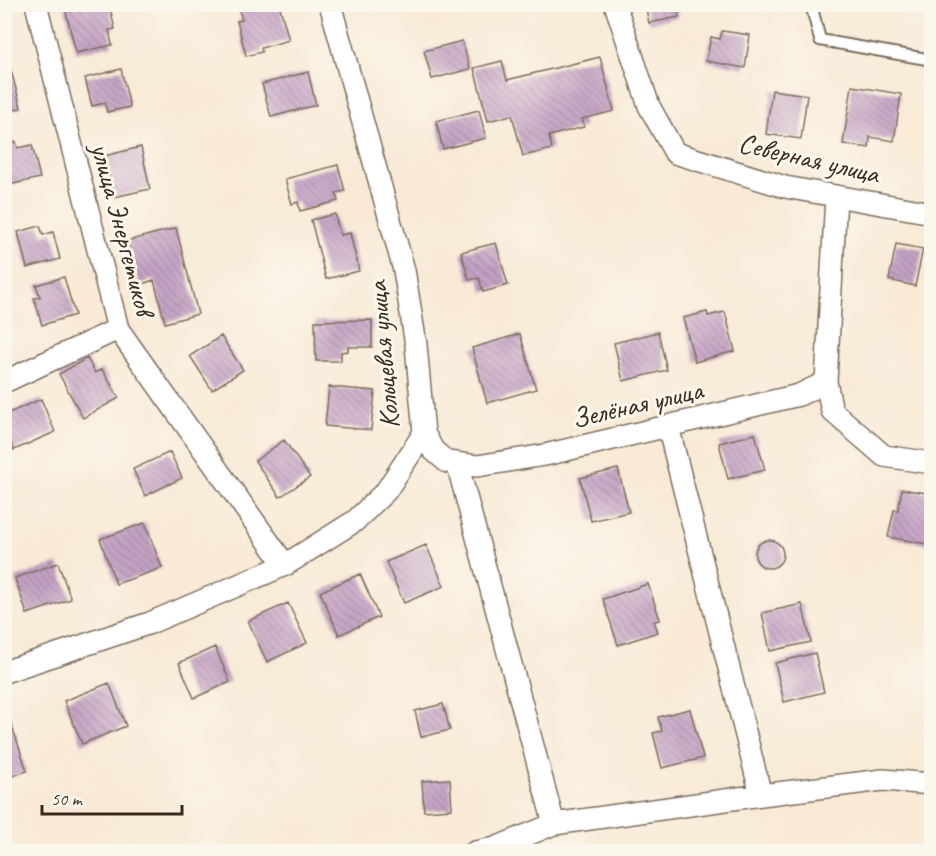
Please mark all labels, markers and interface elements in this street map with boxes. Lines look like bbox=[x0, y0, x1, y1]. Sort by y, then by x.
street label: Северная улица bbox=[735, 125, 884, 192]
street label: улица Энергетиков bbox=[83, 137, 164, 323]
street label: Кольцевая улица bbox=[359, 278, 407, 430]
street label: Зелёная улица bbox=[568, 372, 707, 436]
scale bar bbox=[42, 778, 182, 816]
text: 50 m bbox=[51, 788, 84, 810]

